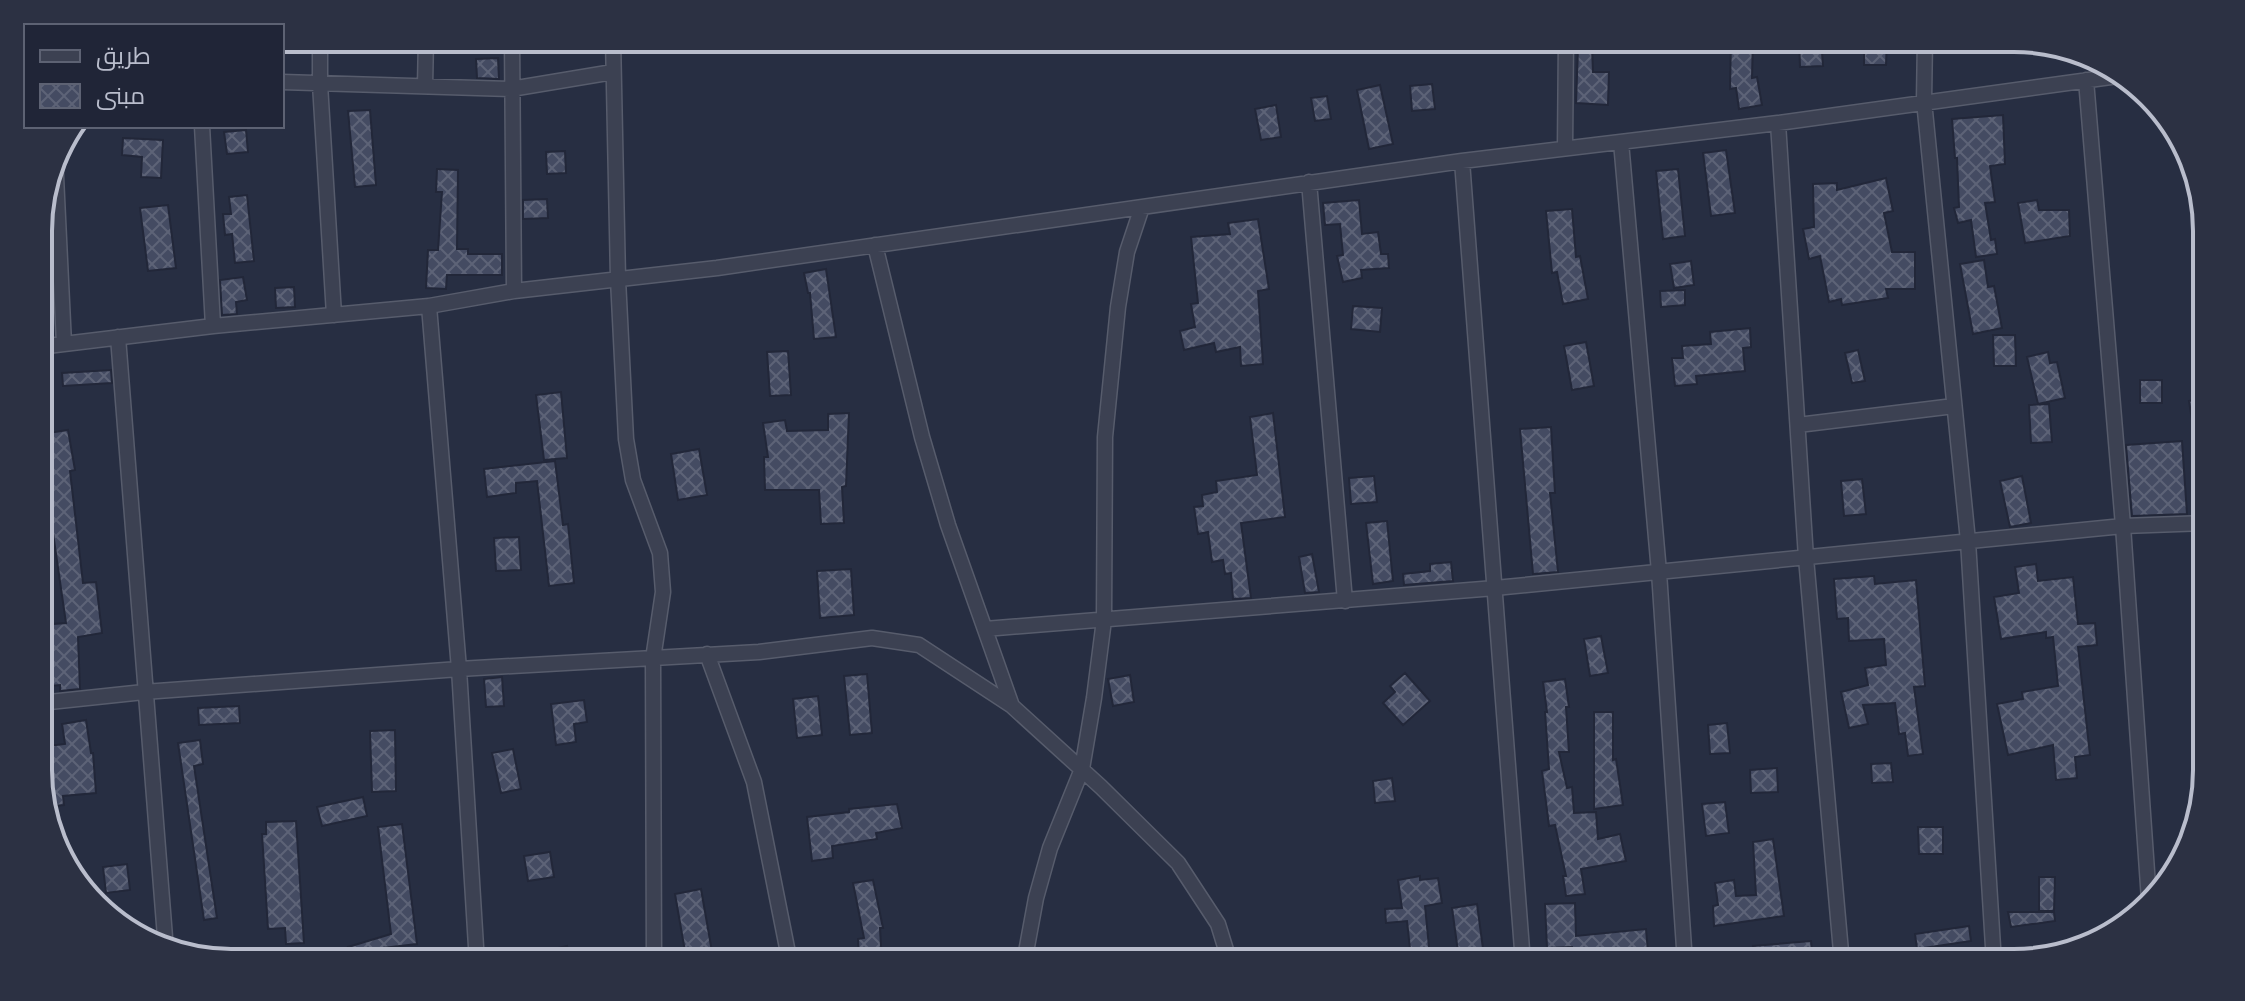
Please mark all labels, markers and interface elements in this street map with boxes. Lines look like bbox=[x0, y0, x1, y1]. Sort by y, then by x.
legend bbox=[24, 24, 284, 128]
text: طريق bbox=[96, 40, 151, 71]
text: مبنى bbox=[96, 80, 145, 111]

